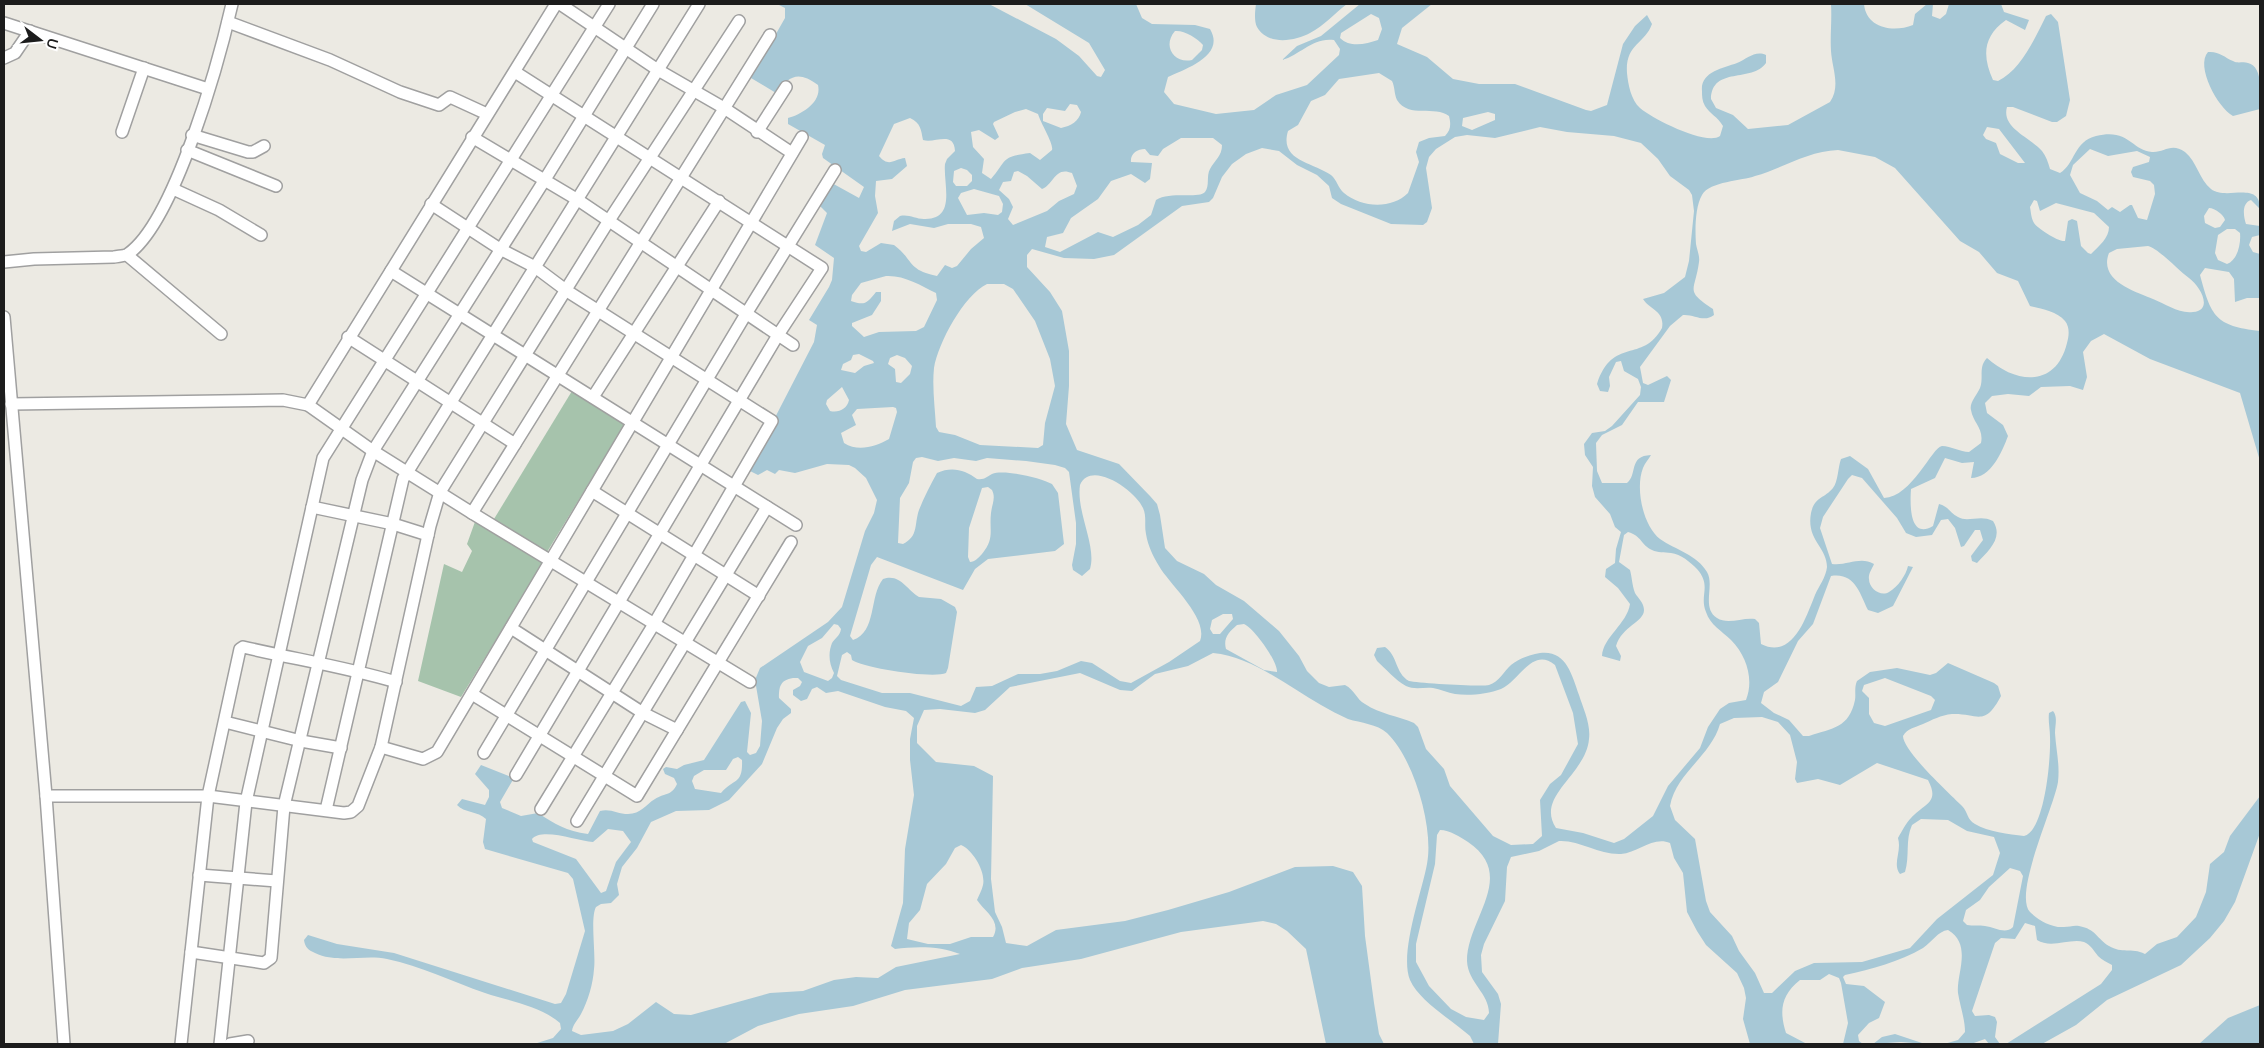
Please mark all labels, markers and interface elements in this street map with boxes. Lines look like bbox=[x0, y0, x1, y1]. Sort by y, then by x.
north arrow bbox=[15, 15, 65, 65]
text: U bbox=[42, 36, 63, 51]

